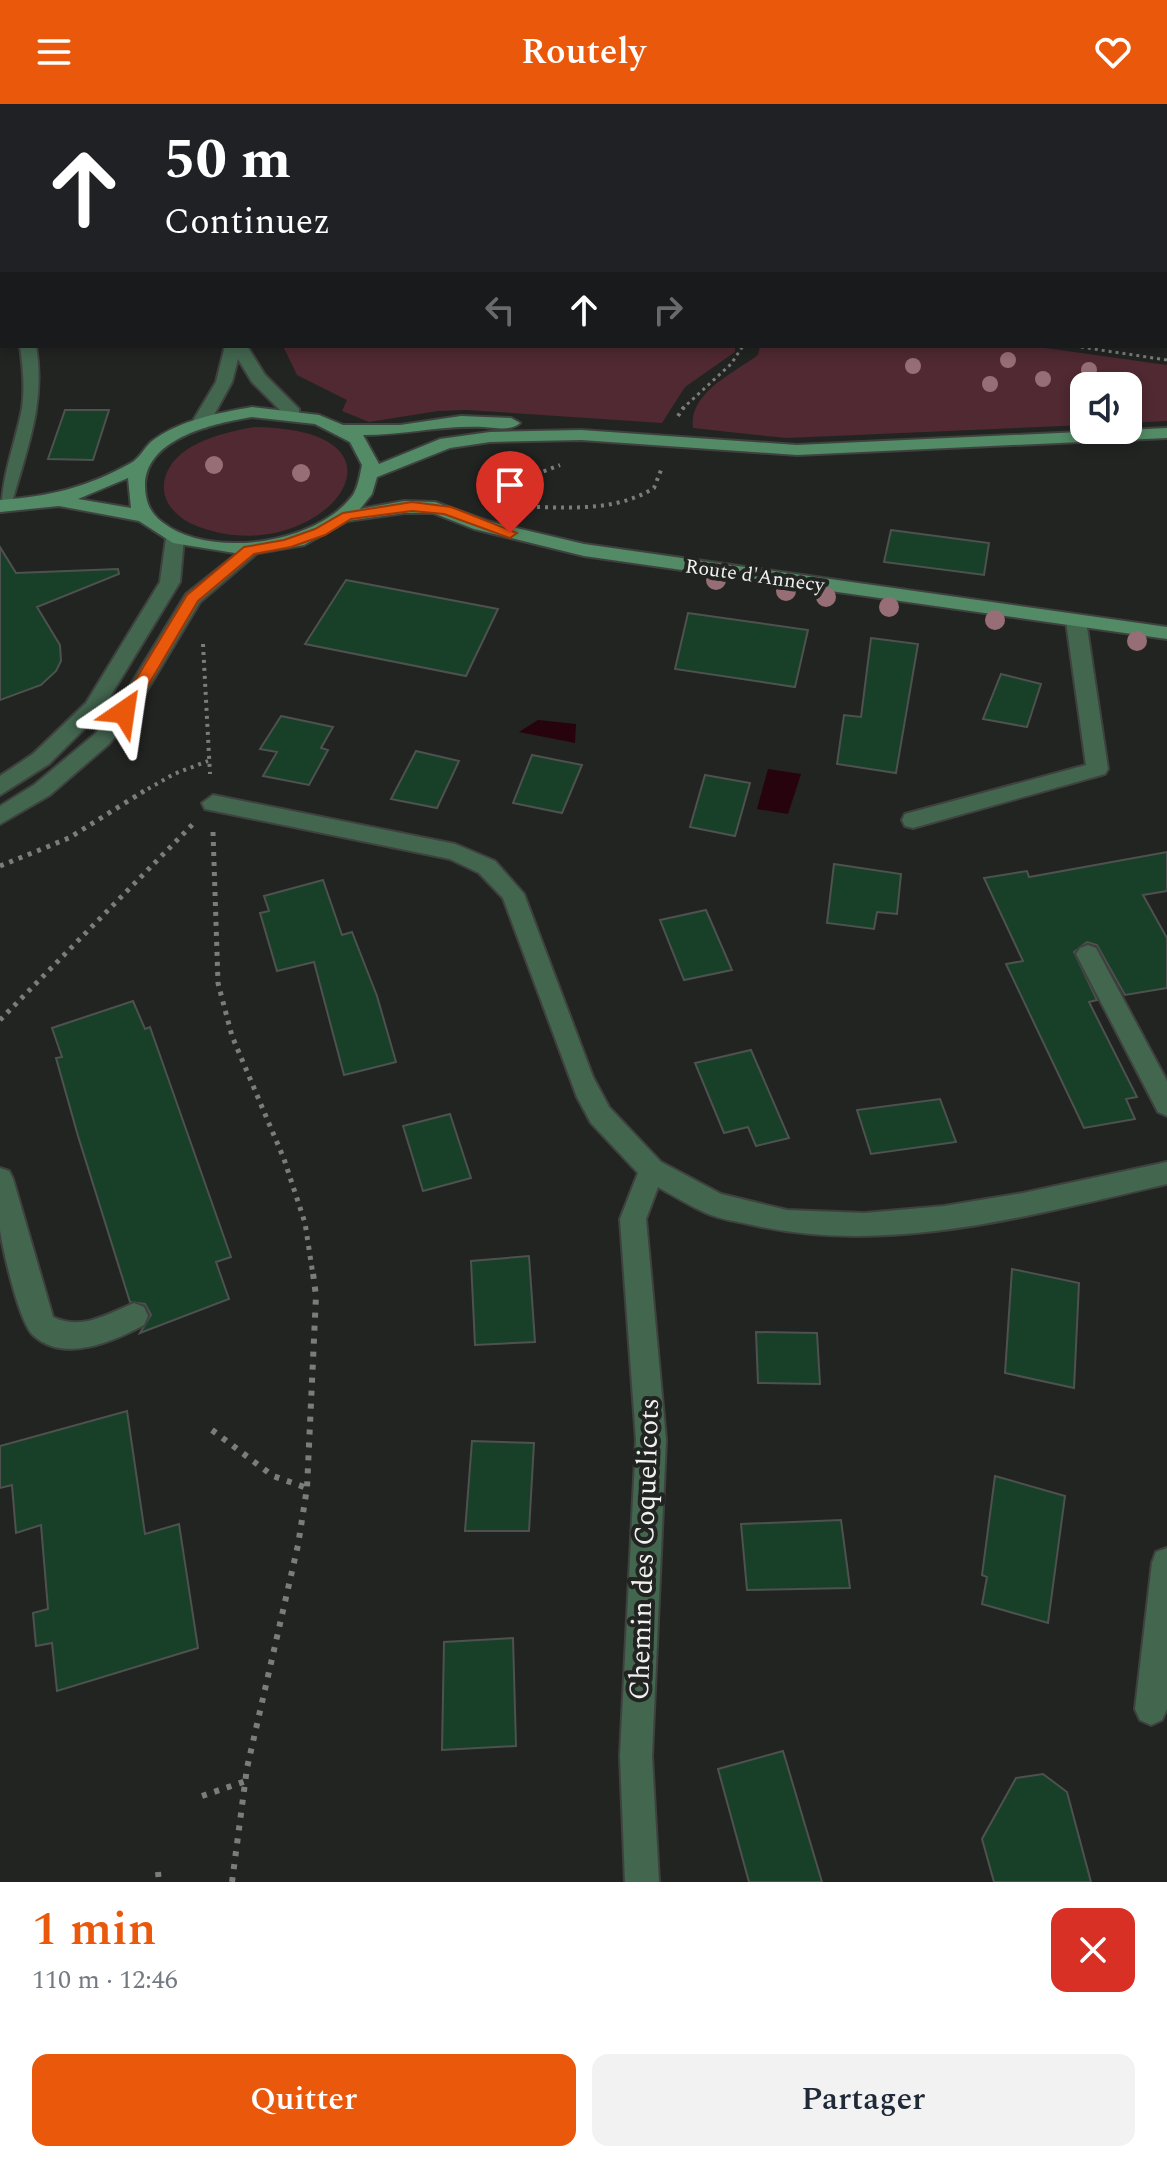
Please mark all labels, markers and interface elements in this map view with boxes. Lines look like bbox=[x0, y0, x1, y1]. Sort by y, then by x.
text: Routely bbox=[521, 25, 646, 80]
icon: menu bbox=[32, 30, 76, 74]
icon: heart bbox=[1091, 30, 1135, 74]
text: 50 m bbox=[164, 118, 291, 203]
icon: ahead bbox=[32, 136, 136, 240]
text: Continuez bbox=[164, 195, 330, 250]
icon: left bbox=[478, 288, 522, 332]
icon: ahead bbox=[562, 288, 606, 332]
icon: right bbox=[646, 288, 690, 332]
map controls bbox=[1070, 372, 1142, 444]
button: sound bbox=[1070, 372, 1142, 444]
pin bbox=[476, 451, 544, 533]
icon: arrive bbox=[488, 463, 532, 507]
street label: Route d'Annecy bbox=[683, 551, 828, 601]
position arrow bbox=[82, 670, 166, 754]
street label: Chemin des Coquelicots bbox=[618, 1397, 671, 1701]
text: 1 min bbox=[32, 1893, 157, 1966]
button: close bbox=[1051, 1908, 1135, 1992]
text: 110 m · 12:46 bbox=[32, 1960, 178, 2000]
button: Quitter bbox=[32, 2054, 576, 2146]
button: Partager bbox=[592, 2054, 1135, 2146]

